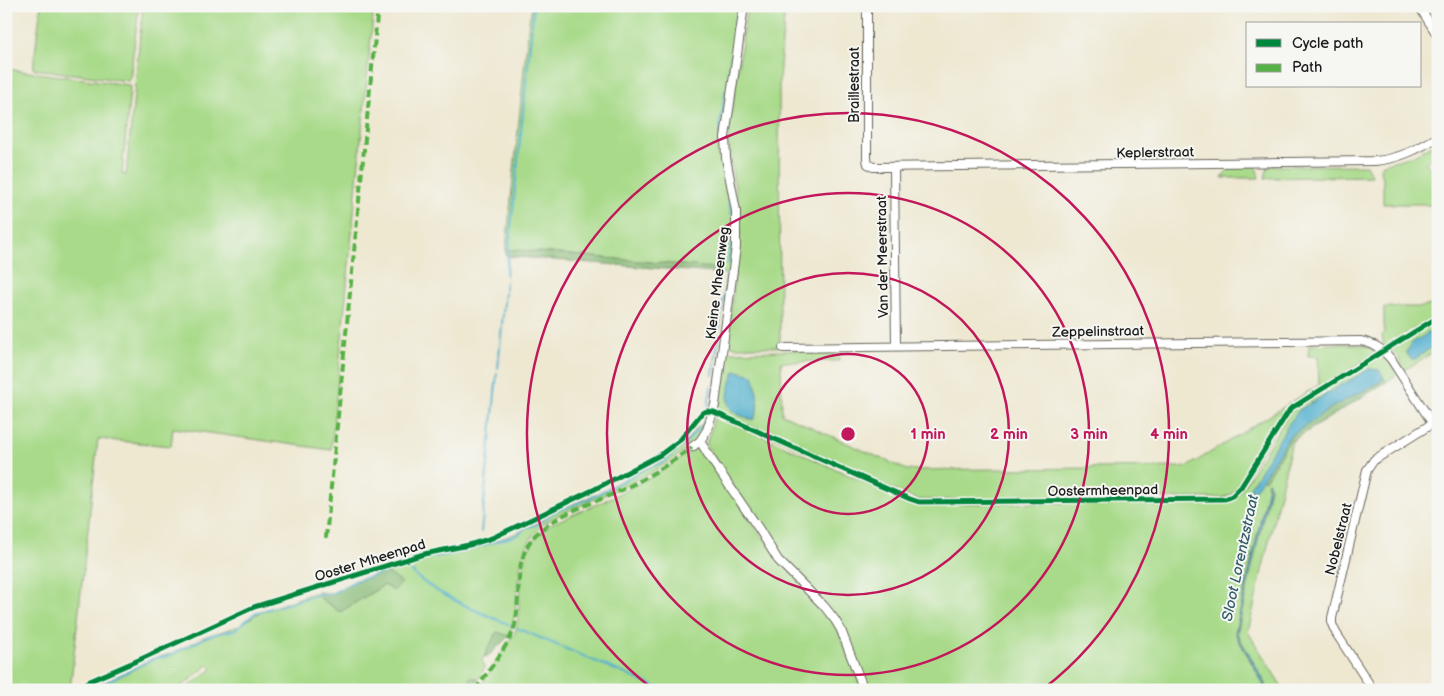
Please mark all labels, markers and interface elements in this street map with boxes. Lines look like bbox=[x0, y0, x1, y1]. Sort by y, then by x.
legend bbox=[1246, 22, 1422, 88]
text: Cycle path bbox=[1292, 34, 1363, 53]
street label: Braillestraat bbox=[846, 46, 863, 123]
text: Path bbox=[1292, 58, 1322, 77]
street label: Keplerstraat bbox=[1116, 143, 1195, 162]
street label: Van der Meerstraat bbox=[873, 195, 892, 318]
street label: Kleine Mheenweg bbox=[702, 226, 733, 340]
street label: Zeppelinstraat bbox=[1051, 322, 1145, 341]
centre of rings bbox=[839, 425, 857, 443]
text: 1 min bbox=[910, 425, 946, 444]
text: 2 min bbox=[990, 425, 1028, 444]
text: 3 min bbox=[1070, 425, 1108, 444]
text: 4 min bbox=[1150, 425, 1188, 444]
street label: Oostermheenpad bbox=[1048, 481, 1158, 500]
water label: Sloot Lorentzstraat bbox=[1218, 493, 1263, 623]
street label: Nobelstraat bbox=[1321, 501, 1356, 577]
street label: Ooster Mheenpad bbox=[313, 536, 428, 585]

